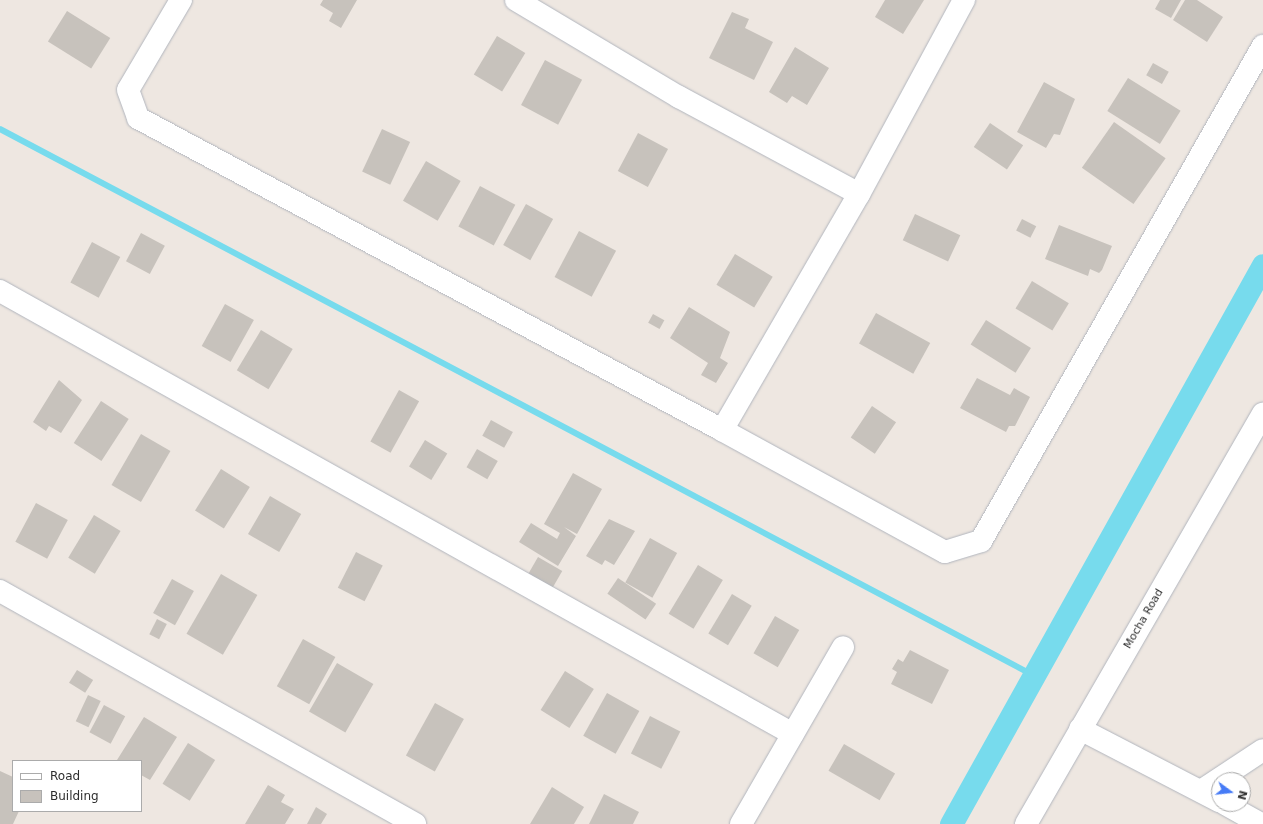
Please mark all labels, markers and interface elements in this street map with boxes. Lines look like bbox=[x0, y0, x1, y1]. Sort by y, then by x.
street label: Mocha Road bbox=[1122, 587, 1166, 651]
legend bbox=[12, 760, 142, 812]
text: Road bbox=[50, 769, 80, 783]
north arrow bbox=[1211, 772, 1251, 812]
text: Building bbox=[50, 789, 99, 803]
text: N bbox=[1235, 789, 1250, 801]

